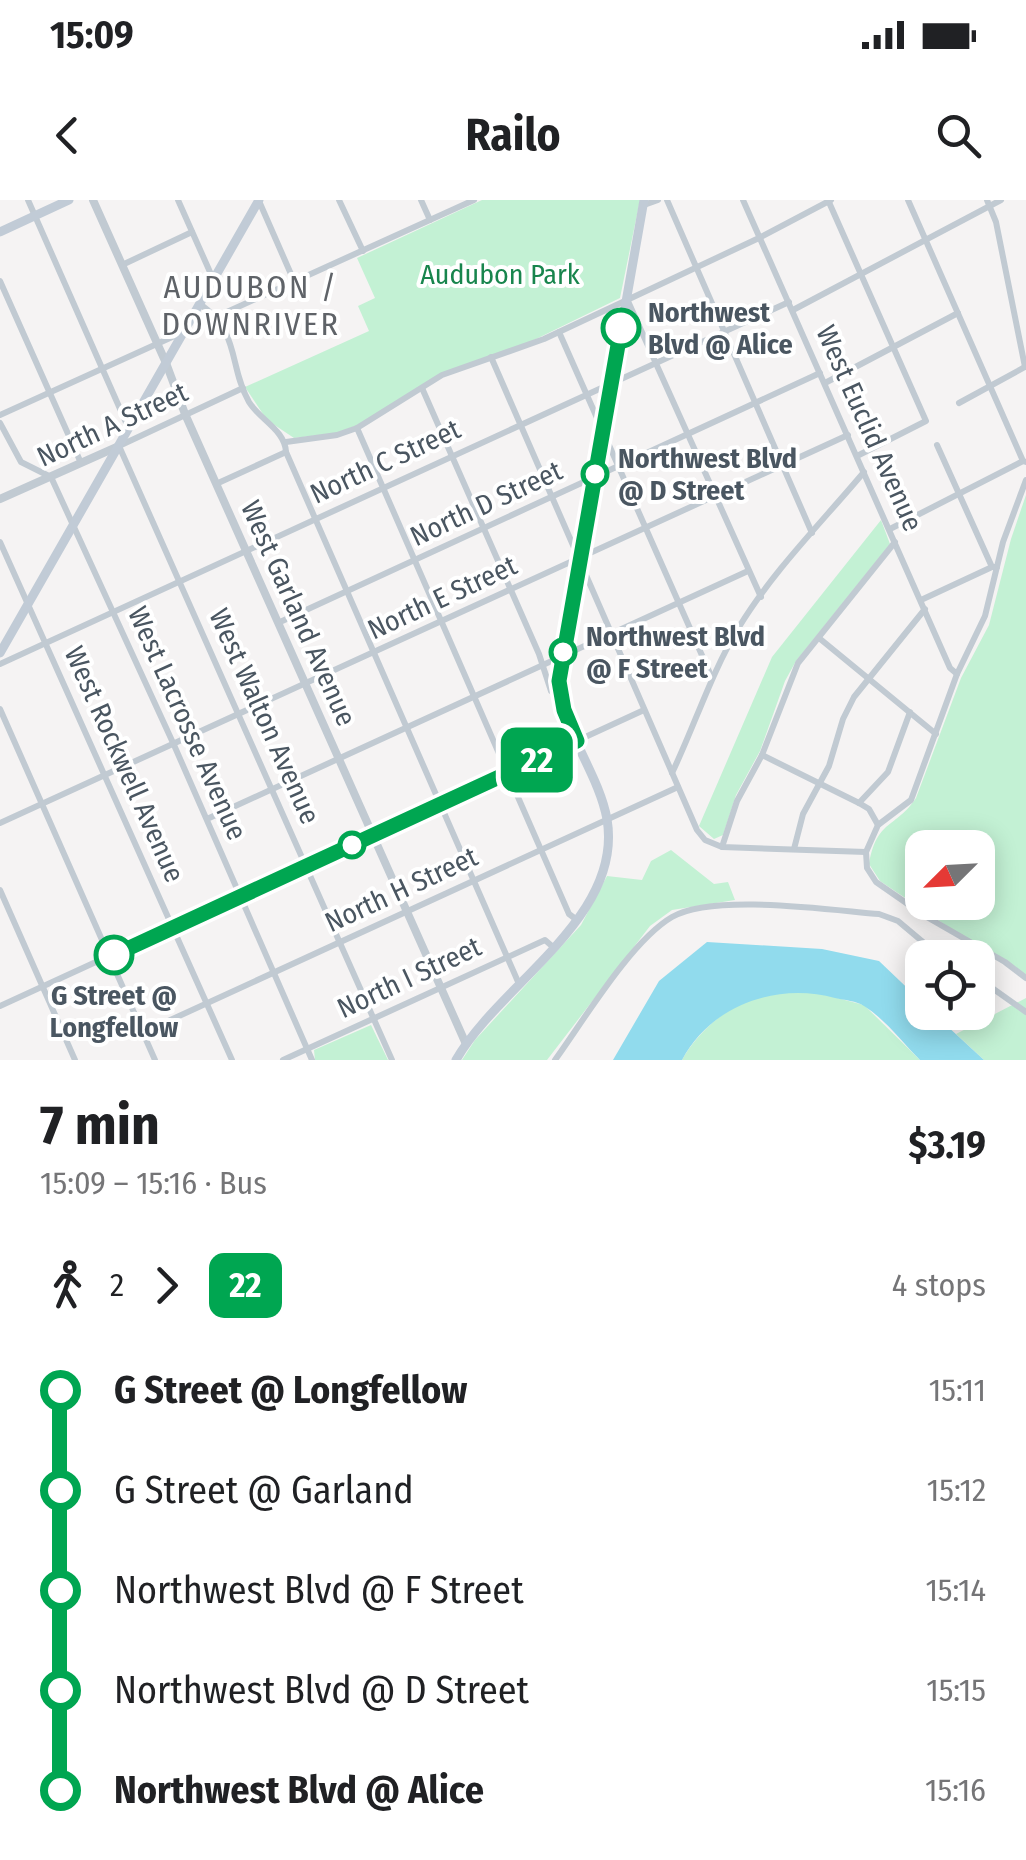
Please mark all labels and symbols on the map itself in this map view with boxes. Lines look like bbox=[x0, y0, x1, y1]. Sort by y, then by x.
park label: Audubon Park bbox=[420, 258, 581, 291]
district label: AUDUBON / DOWNRIVER bbox=[161, 268, 341, 343]
place label: Northwest Blvd @ Alice bbox=[648, 296, 793, 361]
marker: Northwest Blvd @ Alice bbox=[602, 309, 640, 347]
street label: West Euclid Avenue bbox=[809, 320, 930, 536]
street label: North A Street bbox=[32, 375, 193, 474]
street label: North C Street bbox=[305, 412, 466, 511]
place label: Northwest Blvd @ D Street bbox=[618, 442, 797, 507]
street label: North D Street bbox=[405, 454, 568, 553]
marker: Northwest Blvd @ D Street bbox=[582, 461, 608, 487]
street label: West Garland Avenue bbox=[234, 495, 363, 731]
street label: North E Street bbox=[362, 548, 523, 646]
street label: West Lacrosse Avenue bbox=[121, 601, 254, 845]
street label: West Walton Avenue bbox=[202, 603, 327, 829]
place label: Northwest Blvd @ F Street bbox=[586, 620, 765, 685]
marker: Northwest Blvd @ F Street bbox=[550, 639, 576, 665]
street label: West Rockwell Avenue bbox=[58, 641, 191, 887]
line badge: 22 bbox=[492, 728, 582, 792]
north arrow bbox=[905, 830, 995, 920]
unlabelled marker bbox=[339, 832, 365, 858]
street label: North H Street bbox=[320, 839, 483, 939]
street label: North I Street bbox=[332, 929, 487, 1025]
marker: G Street @ Longfellow bbox=[95, 936, 133, 974]
place label: G Street @ Longfellow bbox=[50, 979, 179, 1044]

